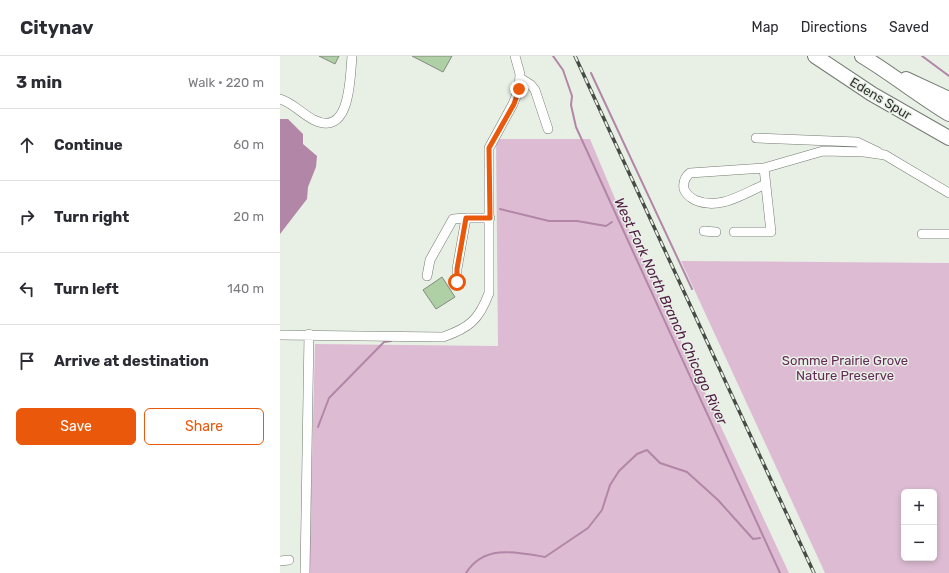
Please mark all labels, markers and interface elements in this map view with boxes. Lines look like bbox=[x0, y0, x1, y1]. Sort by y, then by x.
text: Citynav bbox=[20, 16, 93, 39]
text: Map bbox=[752, 19, 779, 36]
text: Directions bbox=[801, 19, 867, 36]
text: Saved bbox=[889, 19, 929, 36]
text: 3 min bbox=[16, 72, 62, 92]
street label: Edens Spur bbox=[847, 74, 914, 123]
text: Walk · 220 m bbox=[188, 75, 264, 90]
route end bbox=[510, 80, 528, 98]
icon: ahead bbox=[16, 134, 38, 156]
text: Continue bbox=[54, 136, 123, 154]
text: 60 m bbox=[233, 137, 264, 152]
water label: West Fork North Branch Chicago River bbox=[610, 195, 731, 428]
icon: right bbox=[16, 206, 38, 228]
text: Turn right bbox=[54, 208, 129, 226]
text: 20 m bbox=[233, 209, 264, 224]
route start bbox=[448, 273, 466, 291]
icon: left bbox=[16, 278, 38, 300]
text: Turn left bbox=[54, 280, 119, 298]
text: 140 m bbox=[227, 281, 264, 296]
icon: arrive bbox=[16, 350, 38, 372]
text: Arrive at destination bbox=[54, 352, 209, 370]
park label: Somme Prairie Grove Nature Preserve bbox=[782, 353, 908, 383]
button: Save bbox=[16, 408, 136, 445]
button: Share bbox=[144, 408, 264, 445]
map controls bbox=[901, 489, 937, 561]
button: + bbox=[901, 489, 937, 525]
button: − bbox=[901, 525, 937, 561]

